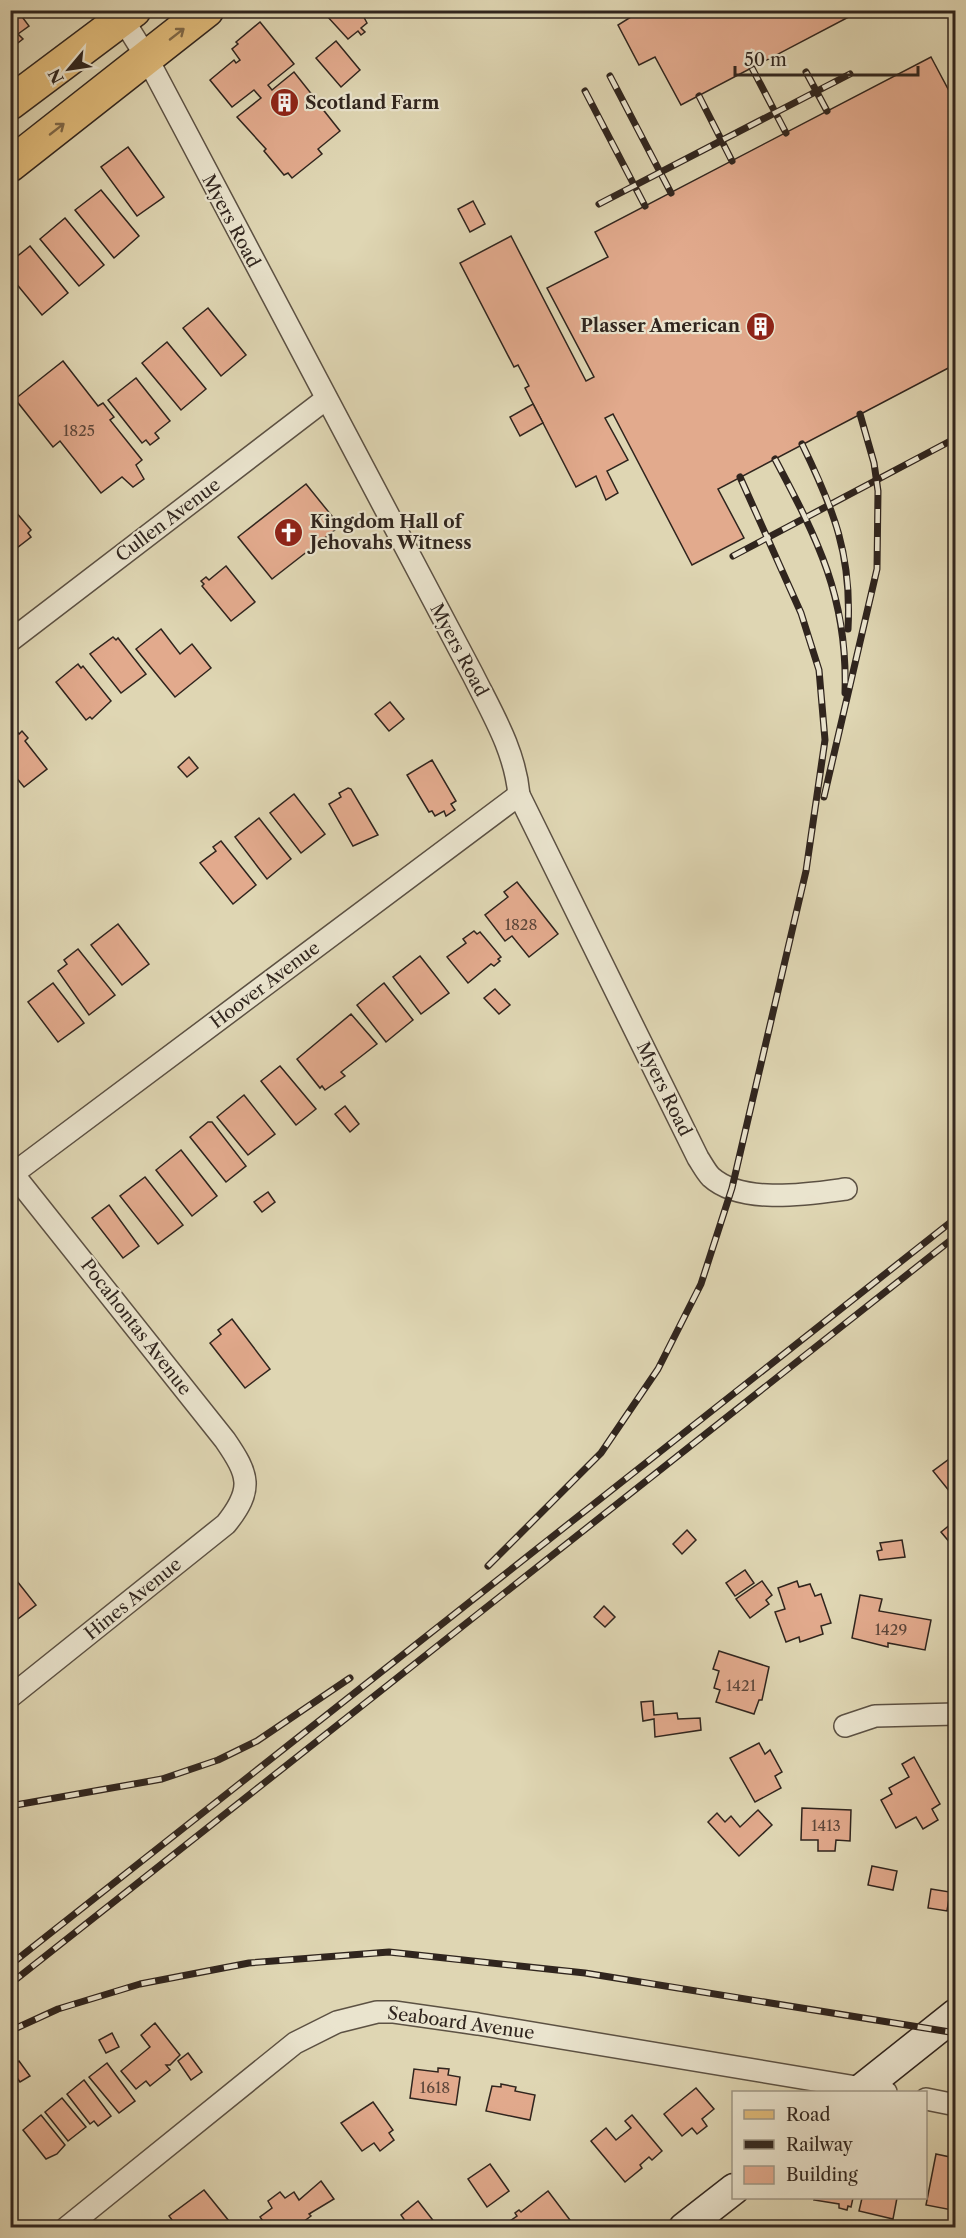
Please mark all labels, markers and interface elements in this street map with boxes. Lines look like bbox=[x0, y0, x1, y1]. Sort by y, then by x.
one-way arrow bbox=[169, 28, 185, 41]
north arrow bbox=[39, 39, 99, 99]
scale bar bbox=[735, 39, 918, 77]
text: 50 m bbox=[744, 49, 787, 71]
text: N bbox=[44, 65, 68, 87]
building icon: Scotland Farm bbox=[268, 87, 300, 119]
place label: Scotland Farm bbox=[305, 92, 439, 114]
one-way arrow bbox=[48, 122, 64, 135]
street label: Myers Road bbox=[197, 171, 265, 271]
building icon: Plasser American bbox=[745, 310, 777, 342]
place label: Plasser American bbox=[580, 315, 741, 337]
house number: 1825 bbox=[63, 421, 95, 440]
street label: Cullen Avenue bbox=[111, 474, 225, 566]
place label: Kingdom Hall of Jehovahs Witness bbox=[307, 511, 472, 554]
church icon: Kingdom Hall of Jehovahs Witness bbox=[273, 516, 305, 548]
street label: Myers Road bbox=[425, 600, 493, 700]
house number: 1828 bbox=[505, 915, 537, 934]
street label: Hoover Avenue bbox=[206, 937, 324, 1033]
street label: Myers Road bbox=[632, 1038, 696, 1140]
street label: Pocahontas Avenue bbox=[76, 1255, 196, 1399]
street label: Hines Avenue bbox=[80, 1553, 186, 1645]
house number: 1429 bbox=[875, 1620, 907, 1639]
house number: 1421 bbox=[726, 1676, 757, 1695]
house number: 1413 bbox=[811, 1816, 841, 1835]
street label: Seaboard Avenue bbox=[386, 2002, 536, 2044]
house number: 1618 bbox=[420, 2078, 450, 2097]
legend bbox=[732, 2091, 927, 2199]
text: Road bbox=[786, 2104, 831, 2126]
text: Railway bbox=[786, 2134, 854, 2156]
text: Building bbox=[786, 2164, 858, 2186]

